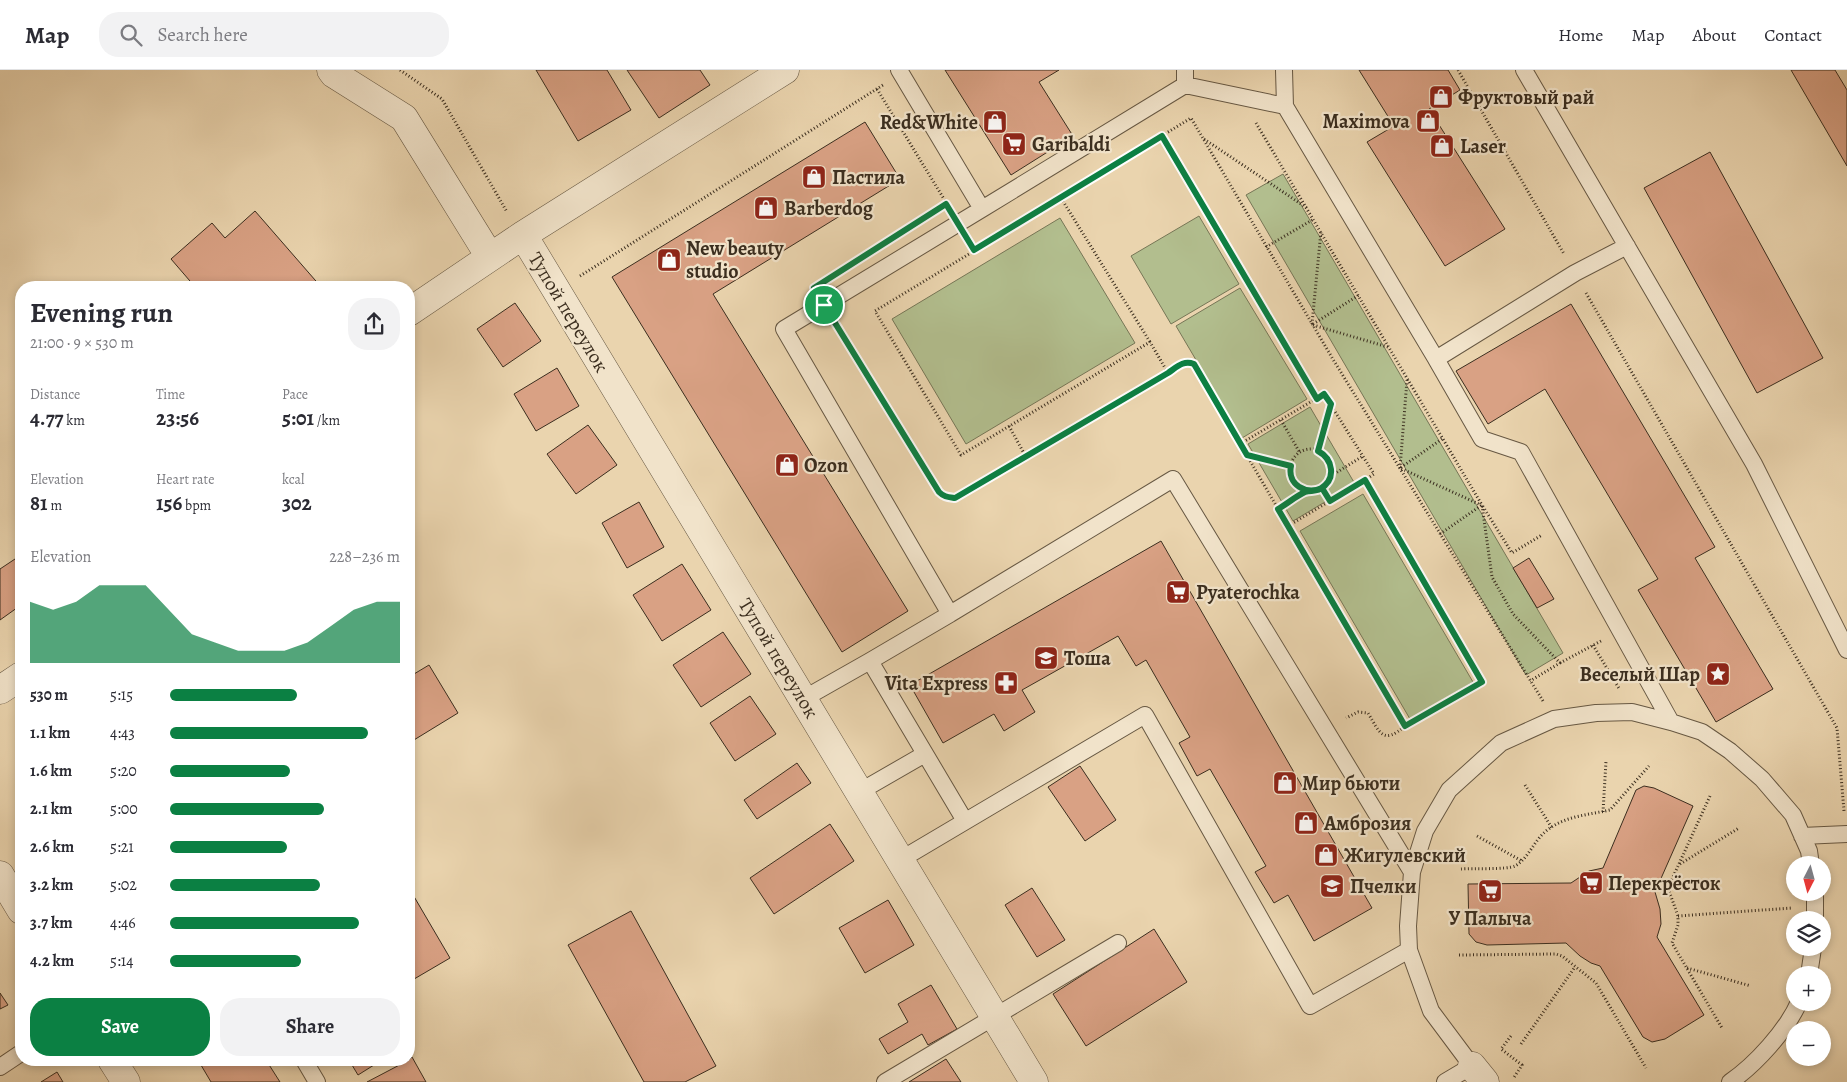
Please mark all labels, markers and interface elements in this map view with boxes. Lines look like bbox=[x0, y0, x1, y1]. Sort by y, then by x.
search box bbox=[99, 12, 449, 57]
text: Map bbox=[25, 19, 69, 51]
icon: search bbox=[117, 21, 145, 49]
text: Search here bbox=[157, 22, 248, 48]
text: Home bbox=[1558, 23, 1603, 47]
text: Map bbox=[1631, 23, 1664, 47]
text: About bbox=[1692, 23, 1736, 47]
text: Contact bbox=[1764, 23, 1822, 47]
shop icon: Фруктовый рай bbox=[1428, 84, 1454, 110]
place label: Фруктовый рай bbox=[1458, 84, 1595, 111]
place label: Maximova bbox=[1322, 108, 1410, 135]
shop icon: Maximova bbox=[1415, 108, 1441, 134]
place label: Red&White bbox=[880, 109, 978, 136]
shop icon: Red&White bbox=[982, 109, 1008, 135]
supermarket icon: Garibaldi bbox=[1001, 131, 1027, 157]
place label: Garibaldi bbox=[1032, 131, 1111, 158]
shop icon: Laser bbox=[1429, 133, 1455, 159]
place label: Laser bbox=[1460, 133, 1506, 160]
shop icon: Пастила bbox=[801, 164, 827, 190]
place label: Пастила bbox=[832, 164, 906, 191]
shop icon: Barberdog bbox=[753, 195, 779, 221]
place label: Barberdog bbox=[784, 195, 874, 222]
place label: New beauty studio bbox=[686, 235, 784, 285]
street label: Тупой переулок bbox=[522, 247, 615, 377]
shop icon: New beauty studio bbox=[656, 247, 682, 273]
pin bbox=[803, 284, 845, 326]
icon: arrive bbox=[810, 291, 838, 319]
text: Evening run bbox=[30, 294, 173, 332]
button: share bbox=[348, 298, 400, 350]
text: 21:00 · 9 × 530 m bbox=[30, 332, 134, 354]
text: Distance bbox=[30, 385, 80, 404]
text: Time bbox=[156, 385, 185, 404]
text: Pace bbox=[282, 385, 308, 404]
text: 4.77 bbox=[30, 404, 64, 432]
text: 23:56 bbox=[156, 404, 199, 432]
text: 5:01 bbox=[282, 404, 314, 432]
text: km bbox=[64, 411, 85, 430]
text: /km bbox=[314, 411, 340, 430]
shop icon: Ozon bbox=[774, 452, 800, 478]
place label: Ozon bbox=[804, 452, 848, 479]
text: Elevation bbox=[30, 470, 84, 489]
text: Heart rate bbox=[156, 470, 214, 489]
text: kcal bbox=[282, 470, 304, 489]
text: 81 bbox=[30, 489, 48, 517]
text: 156 bbox=[156, 489, 182, 517]
text: 302 bbox=[282, 489, 312, 517]
text: m bbox=[48, 496, 62, 515]
text: bpm bbox=[182, 496, 211, 515]
text: Elevation bbox=[30, 546, 91, 568]
text: 228–236 m bbox=[329, 546, 400, 568]
supermarket icon: Pyaterochka bbox=[1165, 579, 1191, 605]
place label: Pyaterochka bbox=[1196, 579, 1300, 606]
street label: Тупой переулок bbox=[732, 593, 825, 723]
school or university icon: Тоша bbox=[1033, 645, 1059, 671]
place label: Тоша bbox=[1064, 645, 1111, 672]
place label: Веселый Шар bbox=[1580, 661, 1700, 688]
place icon: Веселый Шар bbox=[1705, 661, 1731, 687]
place label: Vita Express bbox=[884, 670, 988, 697]
pharmacy icon: Vita Express bbox=[993, 670, 1019, 696]
text: 530 m bbox=[30, 684, 68, 706]
text: 5:15 bbox=[110, 684, 133, 706]
text: 1.1 km bbox=[30, 722, 70, 744]
text: 4:43 bbox=[110, 722, 135, 744]
text: 1.6 km bbox=[30, 760, 72, 782]
text: 5:20 bbox=[110, 760, 137, 782]
shop icon: Мир бьюти bbox=[1272, 770, 1298, 796]
place label: Мир бьюти bbox=[1302, 770, 1401, 797]
text: 2.1 km bbox=[30, 798, 72, 820]
text: 5:00 bbox=[110, 798, 138, 820]
shop icon: Амброзия bbox=[1293, 810, 1319, 836]
place label: Амброзия bbox=[1323, 810, 1411, 837]
text: 2.6 km bbox=[30, 836, 74, 858]
text: 5:21 bbox=[110, 836, 134, 858]
shop icon: Жигулевский bbox=[1313, 842, 1339, 868]
place label: Жигулевский bbox=[1344, 842, 1466, 869]
north arrow bbox=[1786, 856, 1831, 901]
map controls bbox=[1786, 856, 1831, 1066]
supermarket icon: Перекрёсток bbox=[1578, 870, 1604, 896]
place label: Перекрёсток bbox=[1608, 870, 1721, 897]
school or university icon: Пчелки bbox=[1319, 873, 1345, 899]
place label: Пчелки bbox=[1350, 873, 1417, 900]
text: 3.2 km bbox=[30, 874, 73, 896]
text: 5:02 bbox=[110, 874, 137, 896]
supermarket icon: У Палыча bbox=[1477, 878, 1503, 904]
place label: У Палыча bbox=[1449, 905, 1532, 932]
button: layers bbox=[1786, 911, 1831, 956]
text: 3.7 km bbox=[30, 912, 73, 934]
text: 4:46 bbox=[110, 912, 136, 934]
text: 4.2 km bbox=[30, 950, 74, 972]
text: 5:14 bbox=[110, 950, 133, 972]
button: + bbox=[1786, 966, 1831, 1011]
button: Save bbox=[30, 998, 210, 1056]
button: Share bbox=[220, 998, 400, 1056]
button: − bbox=[1786, 1021, 1831, 1066]

